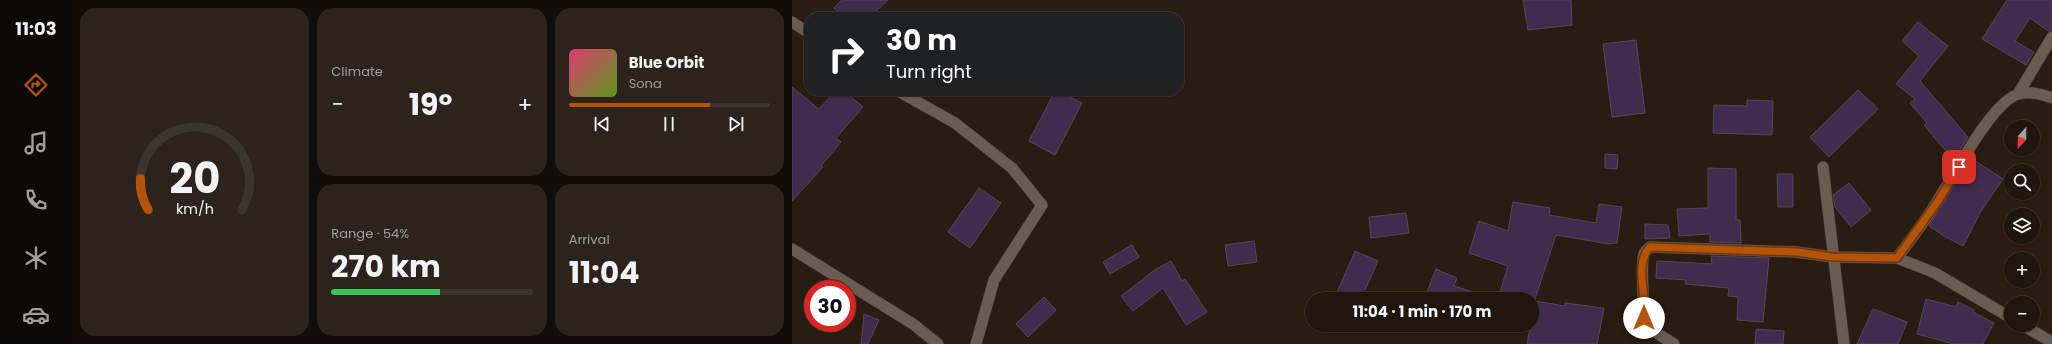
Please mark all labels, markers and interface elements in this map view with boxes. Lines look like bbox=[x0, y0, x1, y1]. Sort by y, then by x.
text: 11:03 bbox=[15, 16, 57, 41]
text: 30 m bbox=[886, 21, 957, 60]
icon: right bbox=[820, 28, 872, 80]
text: Blue Orbit bbox=[629, 52, 704, 73]
text: Turn right bbox=[886, 59, 972, 84]
text: Climate bbox=[331, 62, 383, 81]
icon: directions bbox=[22, 71, 50, 99]
text: Sona bbox=[629, 74, 662, 93]
text: 19° bbox=[409, 83, 452, 126]
text: − bbox=[331, 89, 343, 120]
text: + bbox=[518, 89, 533, 120]
icon: previous bbox=[591, 113, 613, 135]
icon: pause bbox=[658, 113, 680, 135]
icon: next bbox=[725, 113, 747, 135]
north arrow bbox=[2004, 120, 2040, 156]
map controls bbox=[2004, 120, 2040, 332]
icon: music bbox=[22, 129, 50, 157]
text: 20 bbox=[169, 149, 220, 208]
pin bbox=[1942, 150, 1976, 184]
icon: arrive bbox=[1948, 156, 1970, 178]
button: search bbox=[2004, 164, 2040, 200]
icon: phone bbox=[22, 186, 50, 214]
text: km/h bbox=[176, 199, 214, 219]
button: layers bbox=[2004, 208, 2040, 244]
text: Range · 54% bbox=[331, 224, 409, 243]
text: Arrival bbox=[569, 230, 610, 249]
icon: climate bbox=[22, 244, 50, 272]
text: 270 km bbox=[331, 245, 441, 288]
text: 11:04 bbox=[569, 251, 640, 294]
button: + bbox=[2004, 252, 2040, 288]
speed limit sign: 30 bbox=[804, 280, 856, 332]
button: − bbox=[2004, 296, 2040, 332]
position arrow bbox=[1623, 297, 1665, 339]
icon: car bbox=[22, 301, 50, 329]
text: 11:04 · 1 min · 170 m bbox=[1353, 301, 1491, 322]

